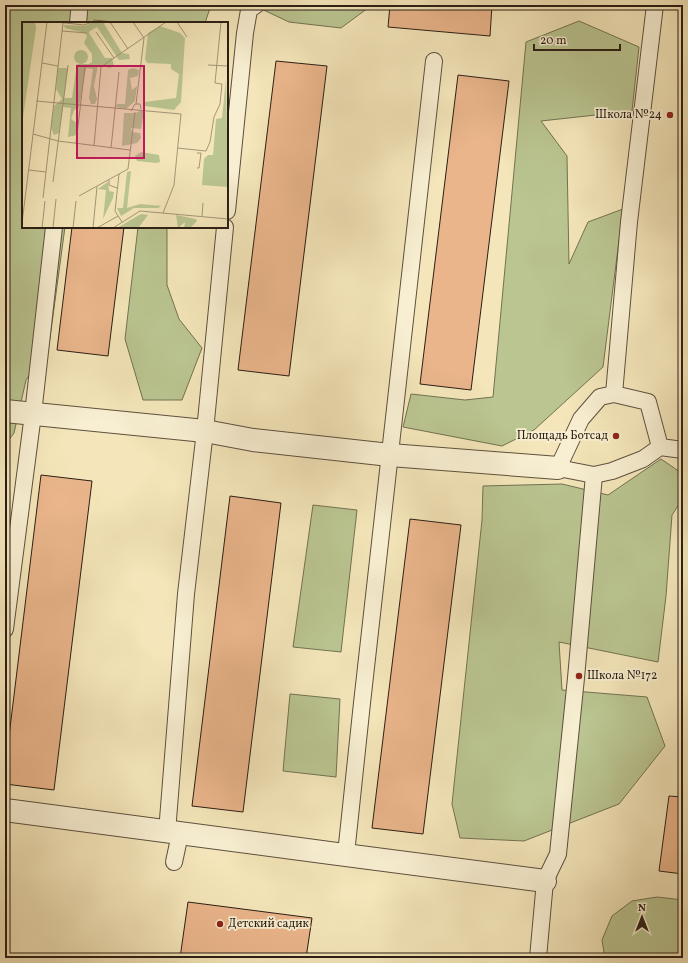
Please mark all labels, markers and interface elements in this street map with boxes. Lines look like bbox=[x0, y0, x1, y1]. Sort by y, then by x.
inset map bbox=[22, 22, 228, 228]
scale bar bbox=[534, 26, 620, 52]
text: 20 m bbox=[540, 33, 567, 49]
place label: Школа №24 bbox=[595, 107, 662, 123]
marker: Школа №24 bbox=[665, 110, 675, 120]
place label: Площадь Ботсад bbox=[517, 428, 608, 444]
marker: Площадь Ботсад bbox=[611, 431, 621, 441]
place label: Школа №172 bbox=[587, 668, 657, 684]
marker: Школа №172 bbox=[574, 671, 584, 681]
north arrow bbox=[622, 897, 662, 937]
text: N bbox=[638, 901, 646, 916]
place label: Детский садик bbox=[228, 916, 310, 932]
marker: Детский садик bbox=[215, 919, 225, 929]

